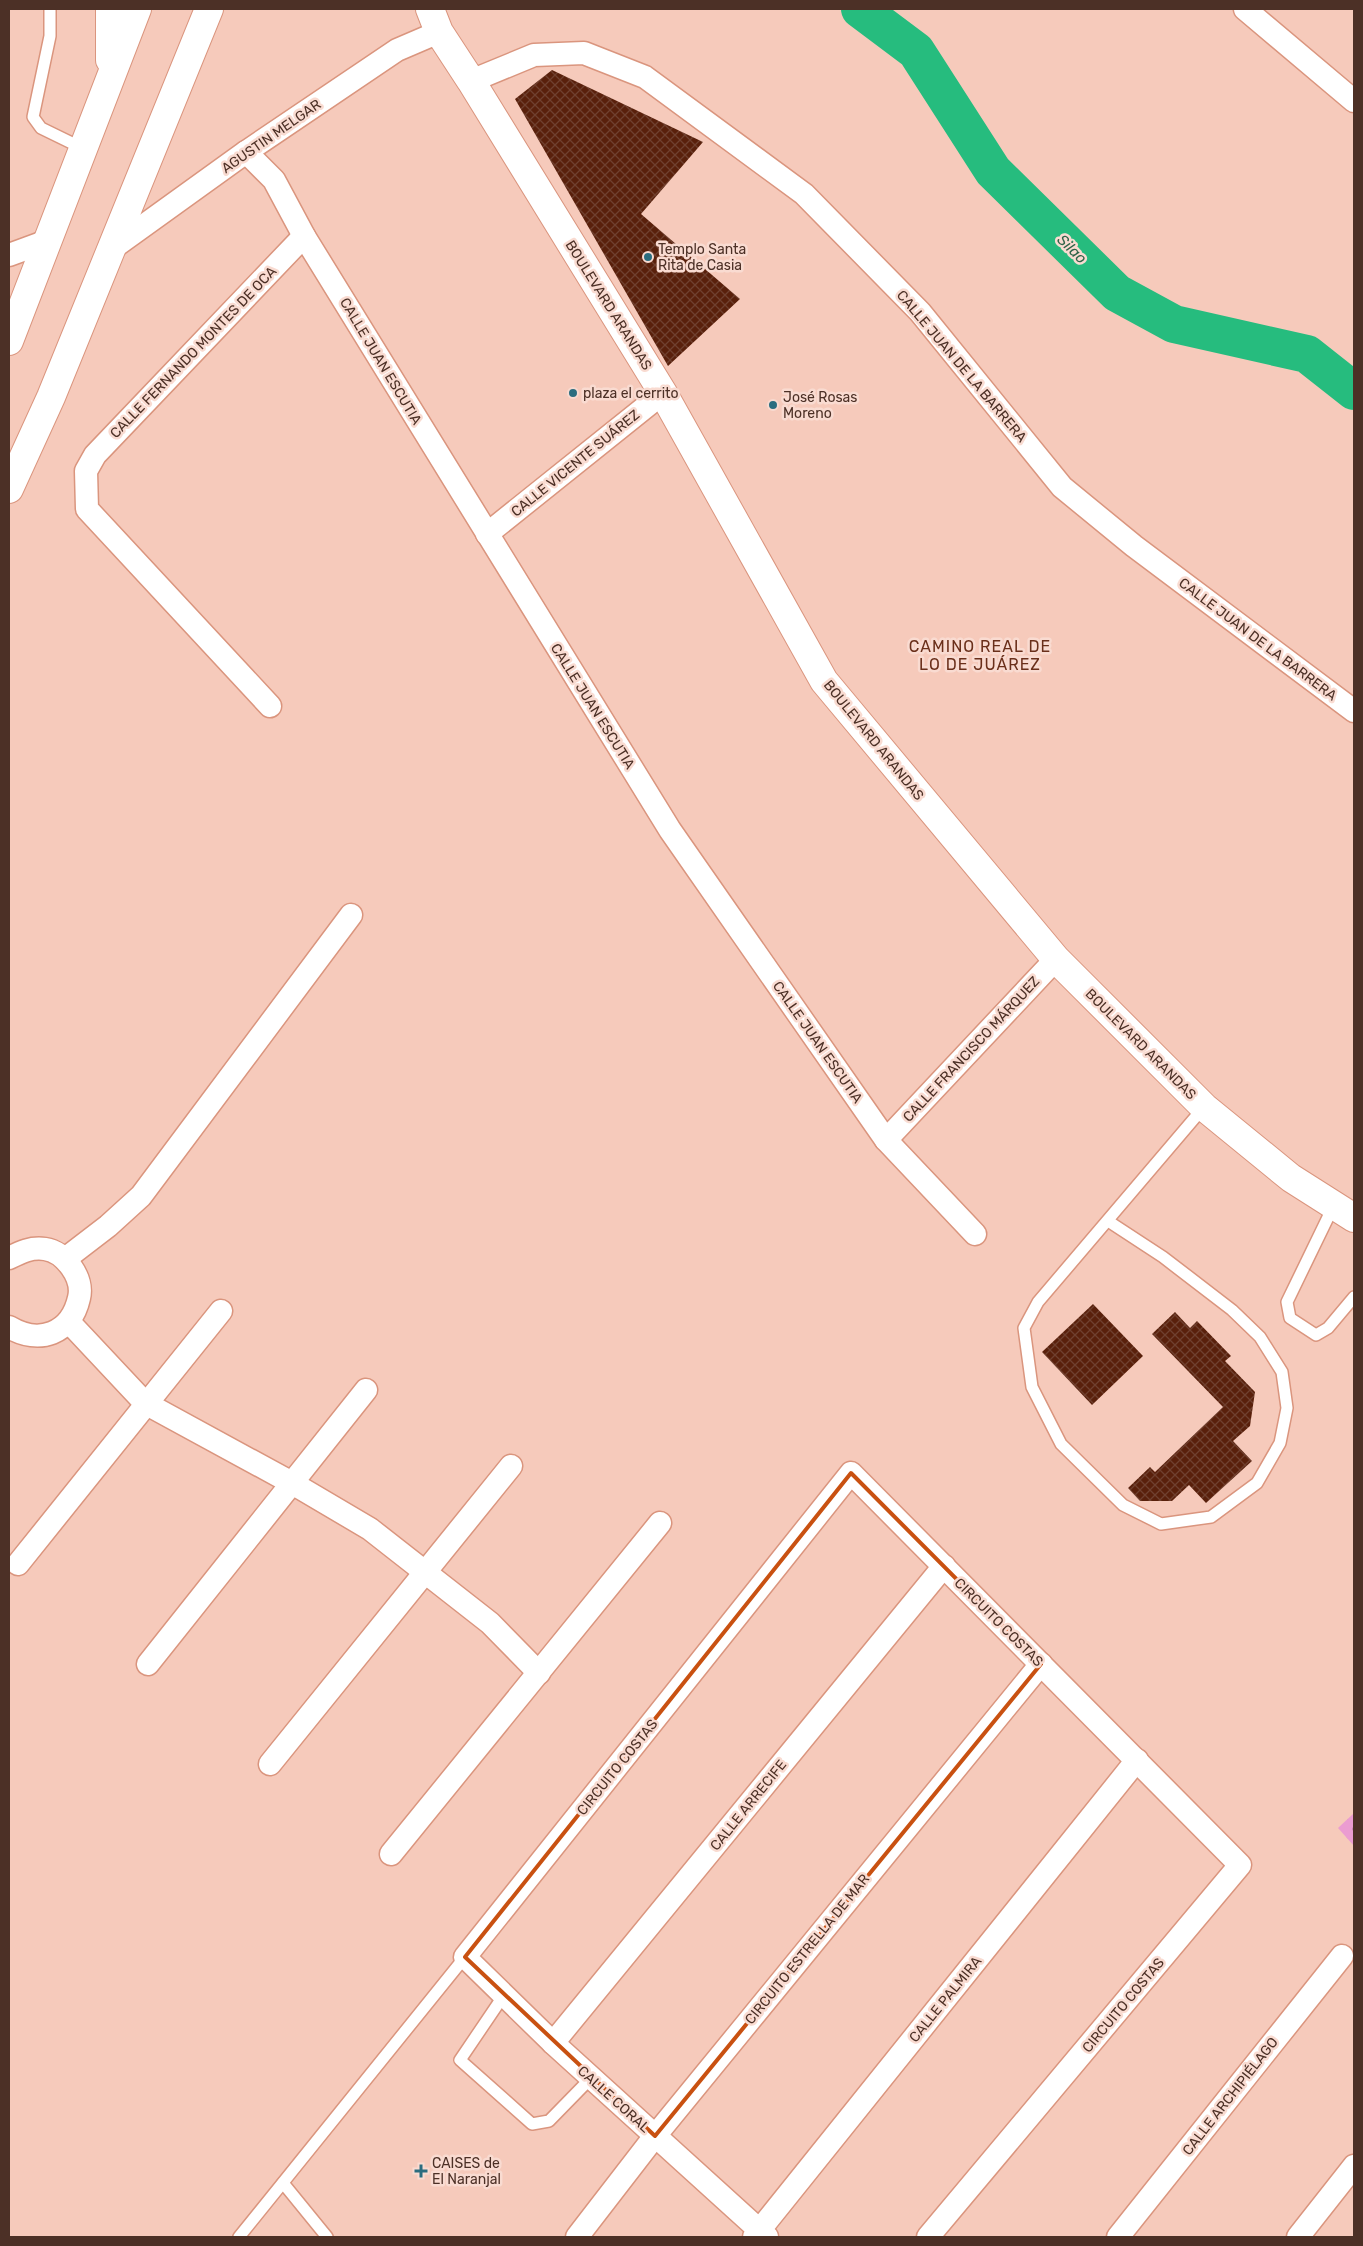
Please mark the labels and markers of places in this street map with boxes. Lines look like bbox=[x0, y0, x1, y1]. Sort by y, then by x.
place label: Templo Santa Rita de Casia bbox=[658, 241, 746, 274]
marker: Templo Santa Rita de Casia bbox=[642, 251, 654, 263]
place label: plaza el cerrito bbox=[583, 385, 679, 402]
marker: plaza el cerrito bbox=[567, 387, 579, 399]
place label: José Rosas Moreno bbox=[783, 389, 857, 422]
marker: José Rosas Moreno bbox=[767, 399, 779, 411]
place label: CAISES de El Naranjal bbox=[432, 2155, 501, 2188]
marker: CAISES de El Naranjal bbox=[414, 2164, 428, 2178]

